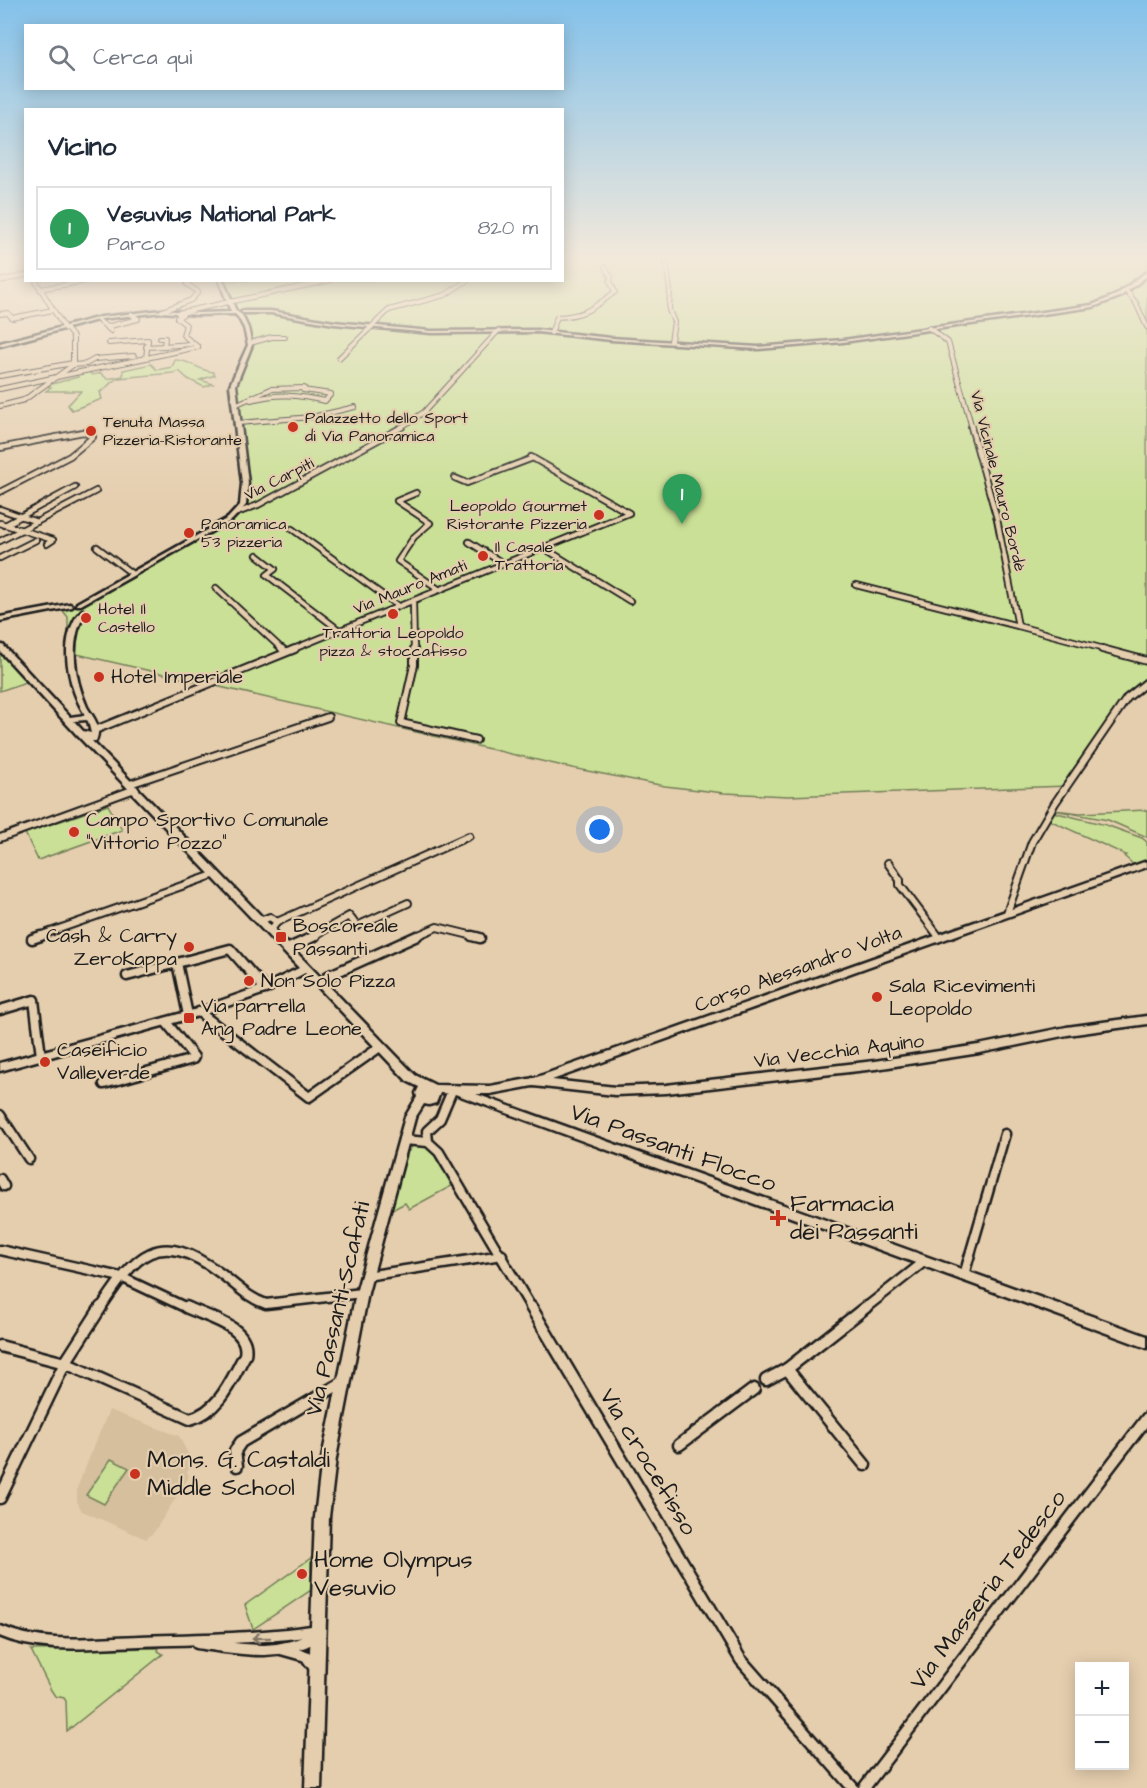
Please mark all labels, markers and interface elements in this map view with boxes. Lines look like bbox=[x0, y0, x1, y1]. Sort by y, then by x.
search box bbox=[24, 24, 564, 90]
icon: search bbox=[45, 41, 78, 74]
text: Cerca qui bbox=[93, 42, 192, 73]
text: Vicino bbox=[48, 129, 116, 165]
text: Vesuvius National Park bbox=[107, 199, 336, 230]
text: 1 bbox=[68, 214, 71, 242]
text: 820 m bbox=[477, 214, 538, 242]
text: Parco bbox=[107, 230, 165, 258]
street label: Via Vicinale Mauro Bordè bbox=[965, 388, 1031, 574]
place label: Palazzetto dello Sport di Via Panoramica bbox=[305, 407, 468, 447]
place label: Tenuta Massa Pizzeria-Ristorante bbox=[103, 411, 242, 451]
marker: Palazzetto dello Sport di Via Panoramica bbox=[286, 420, 300, 434]
marker: Tenuta Massa Pizzeria-Ristorante bbox=[84, 424, 98, 438]
street label: Via Carpiti bbox=[240, 452, 318, 506]
pin: 1 bbox=[662, 474, 702, 524]
place label: Leopoldo Gourmet Ristorante Pizzeria bbox=[447, 495, 588, 535]
marker: Leopoldo Gourmet Ristorante Pizzeria bbox=[592, 508, 606, 522]
place label: Panoramica 53 pizzeria bbox=[201, 513, 286, 553]
marker: Panoramica 53 pizzeria bbox=[182, 526, 196, 540]
place label: Il Casale Trattoria bbox=[495, 536, 563, 576]
marker: Il Casale Trattoria bbox=[476, 549, 490, 563]
street label: Via Mauro Amati bbox=[350, 554, 471, 620]
place label: Hotel Il Castello bbox=[98, 598, 155, 638]
marker: Trattoria Leopoldo pizza & stoccafisso bbox=[386, 607, 400, 621]
marker: Hotel Il Castello bbox=[79, 611, 93, 625]
place label: Trattoria Leopoldo pizza & stoccafisso bbox=[319, 622, 467, 662]
place label: Hotel Imperiale bbox=[111, 663, 243, 691]
marker: Hotel Imperiale bbox=[92, 670, 106, 684]
place label: Campo Sportivo Comunale "Vittorio Pozzo" bbox=[86, 806, 329, 857]
your location bbox=[585, 815, 614, 844]
marker: Campo Sportivo Comunale "Vittorio Pozzo" bbox=[67, 825, 81, 839]
place label: Boscoreale Passanti bbox=[293, 912, 399, 963]
street label: Corso Alessandro Volta bbox=[691, 918, 905, 1020]
place label: Cash & Carry ZeroKappa bbox=[46, 922, 177, 973]
marker: Boscoreale Passanti bbox=[274, 930, 288, 944]
marker: Cash & Carry ZeroKappa bbox=[182, 940, 196, 954]
place label: Non Solo Pizza bbox=[261, 967, 395, 995]
place label: Sala Ricevimenti Leopoldo bbox=[889, 972, 1035, 1023]
marker: Non Solo Pizza bbox=[242, 974, 256, 988]
marker: Sala Ricevimenti Leopoldo bbox=[870, 990, 884, 1004]
place label: Via parrella Ang Padre Leone bbox=[201, 992, 362, 1044]
marker: Via parrella Ang Padre Leone bbox=[182, 1011, 196, 1025]
street label: Via Vecchia Aquino bbox=[752, 1027, 926, 1075]
place label: Caseificio Valleverde bbox=[57, 1036, 150, 1087]
marker: Caseificio Valleverde bbox=[38, 1055, 52, 1069]
street label: Via Passanti Flocco bbox=[565, 1095, 781, 1201]
place label: Farmacia dei Passanti bbox=[790, 1187, 918, 1249]
street label: Via Passanti-Scafati bbox=[297, 1198, 379, 1420]
marker: Farmacia dei Passanti bbox=[771, 1211, 785, 1225]
street label: Via crocefisso bbox=[591, 1382, 706, 1542]
place label: Mons. G. Castaldi Middle School bbox=[147, 1443, 330, 1505]
marker: Mons. G. Castaldi Middle School bbox=[128, 1467, 142, 1481]
street label: Via Masseria Tedesco bbox=[902, 1483, 1075, 1697]
place label: Home Olympus Vesuvio bbox=[314, 1543, 473, 1605]
marker: Home Olympus Vesuvio bbox=[295, 1567, 309, 1581]
one-way arrow bbox=[251, 1632, 271, 1644]
map controls bbox=[1075, 1662, 1129, 1770]
button: + bbox=[1075, 1662, 1129, 1716]
button: − bbox=[1075, 1716, 1129, 1770]

